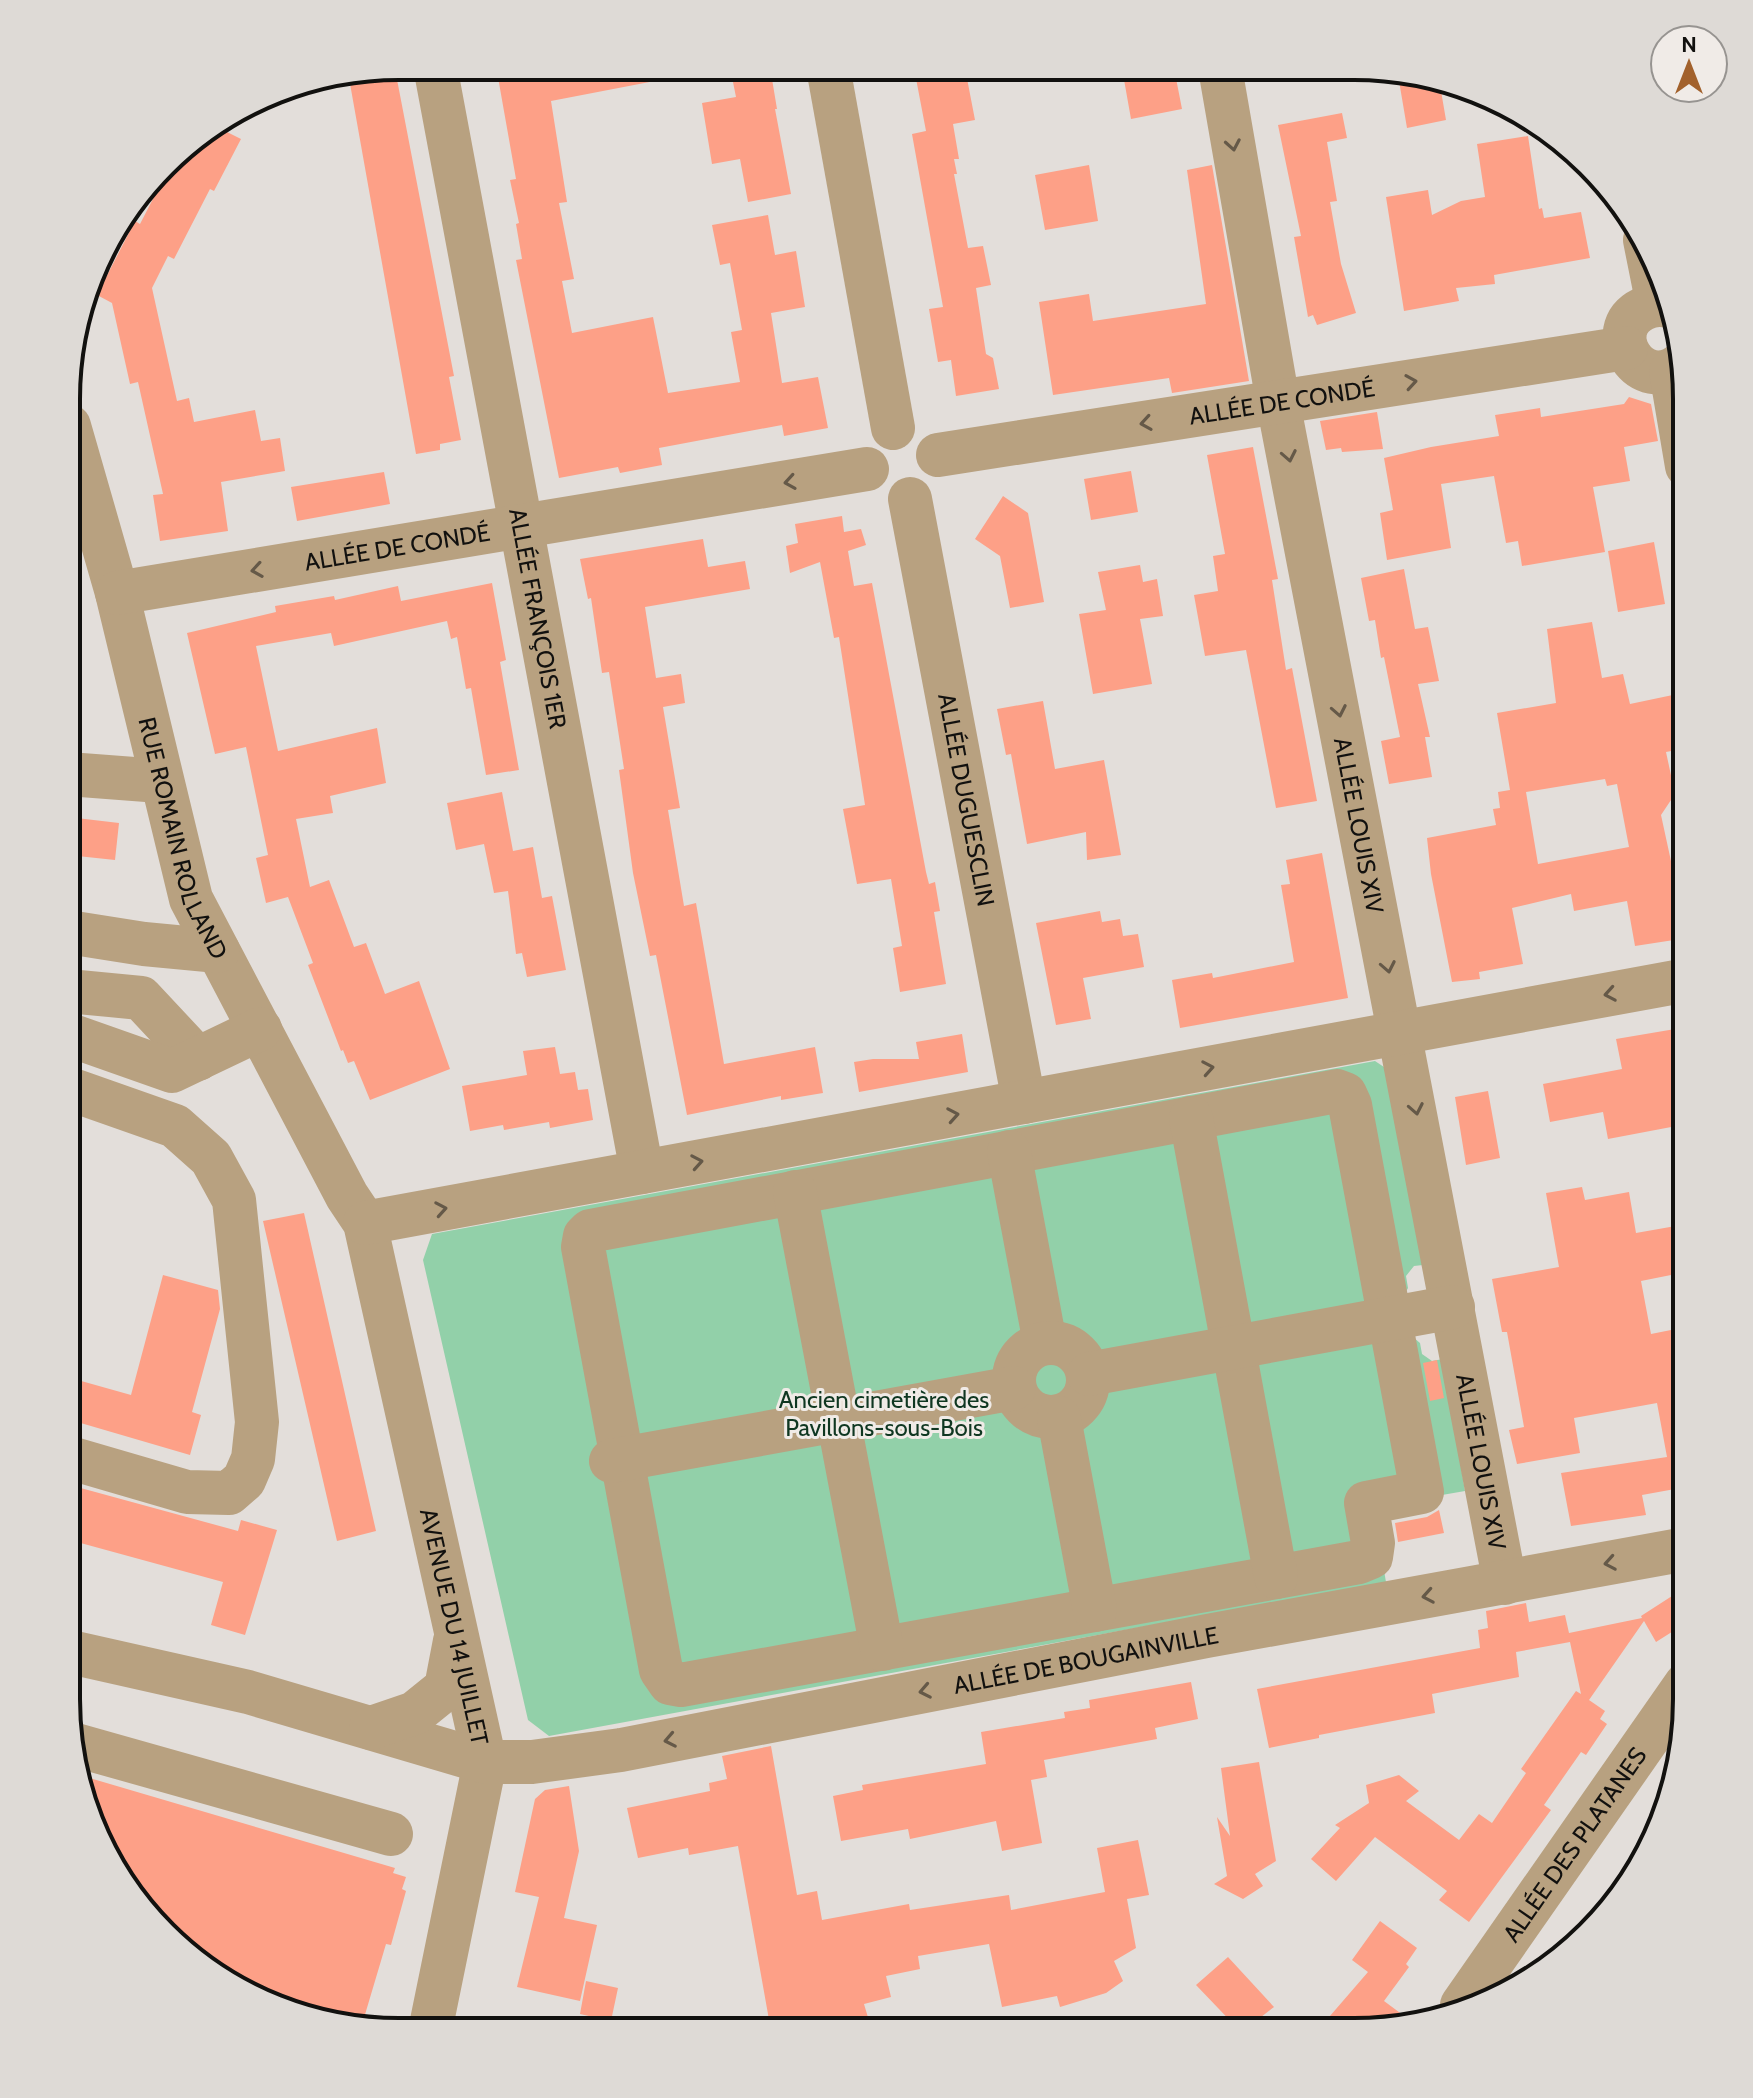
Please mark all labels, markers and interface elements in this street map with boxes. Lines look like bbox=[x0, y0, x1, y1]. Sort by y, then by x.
north arrow bbox=[1649, 24, 1729, 104]
text: N bbox=[1681, 31, 1697, 58]
one-way arrow bbox=[1224, 138, 1241, 152]
street label: ALLÉE DE CONDÉ bbox=[1187, 373, 1377, 430]
one-way arrow bbox=[1404, 374, 1418, 391]
one-way arrow bbox=[1139, 414, 1153, 431]
one-way arrow bbox=[1280, 449, 1297, 463]
one-way arrow bbox=[783, 473, 796, 490]
street label: ALLÉE FRANÇOIS 1ER bbox=[504, 506, 573, 732]
street label: ALLÉE DE CONDÉ bbox=[302, 517, 492, 576]
one-way arrow bbox=[250, 561, 264, 578]
street label: ALLÉE DUGUESCLIN bbox=[932, 691, 1001, 909]
one-way arrow bbox=[1329, 705, 1346, 718]
street label: RUE ROMAIN ROLLAND bbox=[133, 714, 234, 964]
street label: ALLÉE LOUIS XIV bbox=[1328, 735, 1391, 916]
one-way arrow bbox=[1379, 960, 1396, 973]
one-way arrow bbox=[1603, 985, 1617, 1002]
one-way arrow bbox=[1202, 1060, 1215, 1077]
one-way arrow bbox=[1406, 1102, 1423, 1116]
one-way arrow bbox=[945, 1107, 959, 1124]
one-way arrow bbox=[690, 1154, 704, 1171]
one-way arrow bbox=[435, 1202, 448, 1219]
street label: ALLÉE LOUIS XIV bbox=[1451, 1371, 1513, 1552]
park label: Ancien cimetière des Pavillons-sous-Bois bbox=[779, 1385, 989, 1442]
street label: AVENUE DU 14 JUILLET bbox=[414, 1505, 495, 1748]
one-way arrow bbox=[1603, 1554, 1616, 1571]
one-way arrow bbox=[1421, 1587, 1435, 1604]
street label: ALLÉE DE BOUGAINVILLE bbox=[951, 1620, 1221, 1700]
one-way arrow bbox=[918, 1681, 932, 1698]
one-way arrow bbox=[663, 1731, 676, 1748]
street label: ALLÉE DES PLATANES bbox=[1496, 1741, 1652, 1947]

